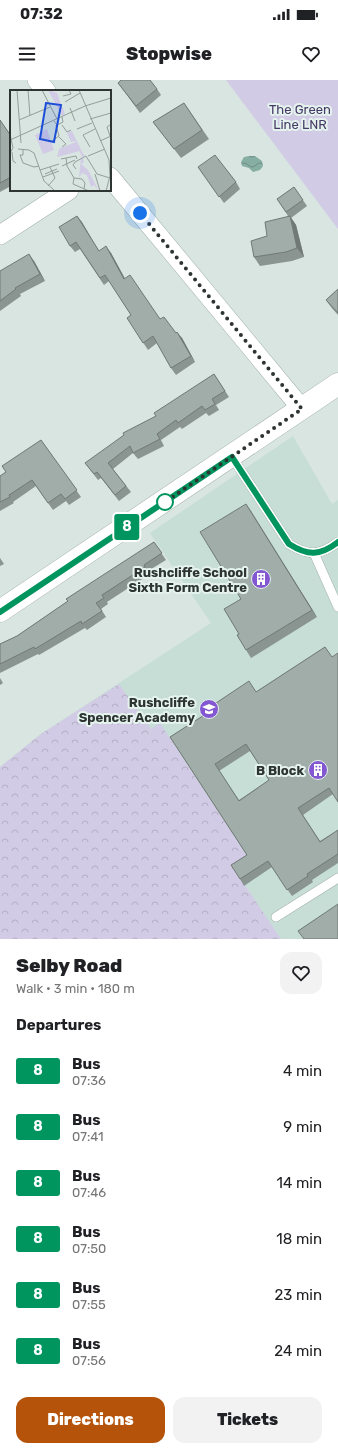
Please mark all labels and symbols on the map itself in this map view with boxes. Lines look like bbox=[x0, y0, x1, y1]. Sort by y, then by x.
inset map bbox=[10, 90, 111, 191]
park label: The Green Line LNR bbox=[269, 102, 331, 132]
your location bbox=[130, 203, 150, 223]
unlabelled marker bbox=[156, 493, 174, 511]
line badge: 8 bbox=[114, 514, 140, 540]
place label: Rushcliffe School Sixth Form Centre bbox=[129, 565, 247, 595]
building icon: Rushcliffe School Sixth Form Centre bbox=[250, 568, 272, 590]
place label: Rushcliffe Spencer Academy bbox=[79, 695, 195, 725]
school or university icon: Rushcliffe Spencer Academy bbox=[198, 698, 220, 720]
building icon: B Block bbox=[307, 759, 329, 781]
place label: B Block bbox=[256, 763, 304, 778]

